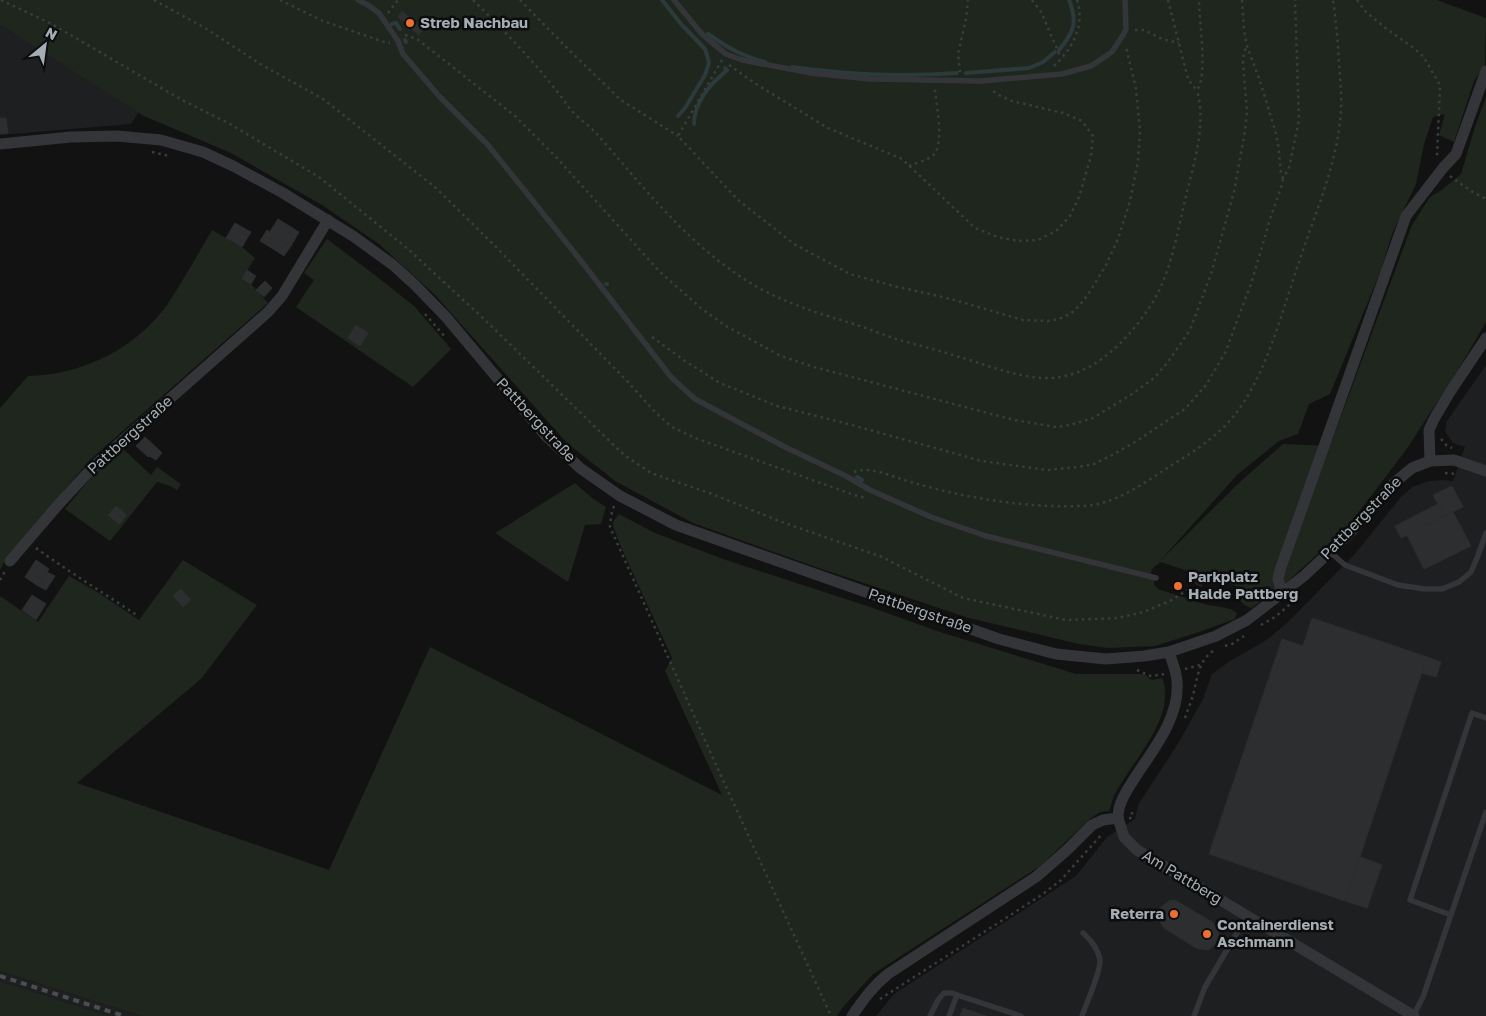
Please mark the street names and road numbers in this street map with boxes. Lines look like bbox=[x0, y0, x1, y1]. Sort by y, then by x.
street label: Pattbergstraße bbox=[493, 374, 580, 465]
street label: Pattbergstraße bbox=[83, 391, 176, 477]
street label: Pattbergstraße bbox=[1316, 472, 1405, 562]
street label: Pattbergstraße bbox=[866, 584, 975, 636]
street label: Am Pattberg bbox=[1139, 845, 1226, 907]

